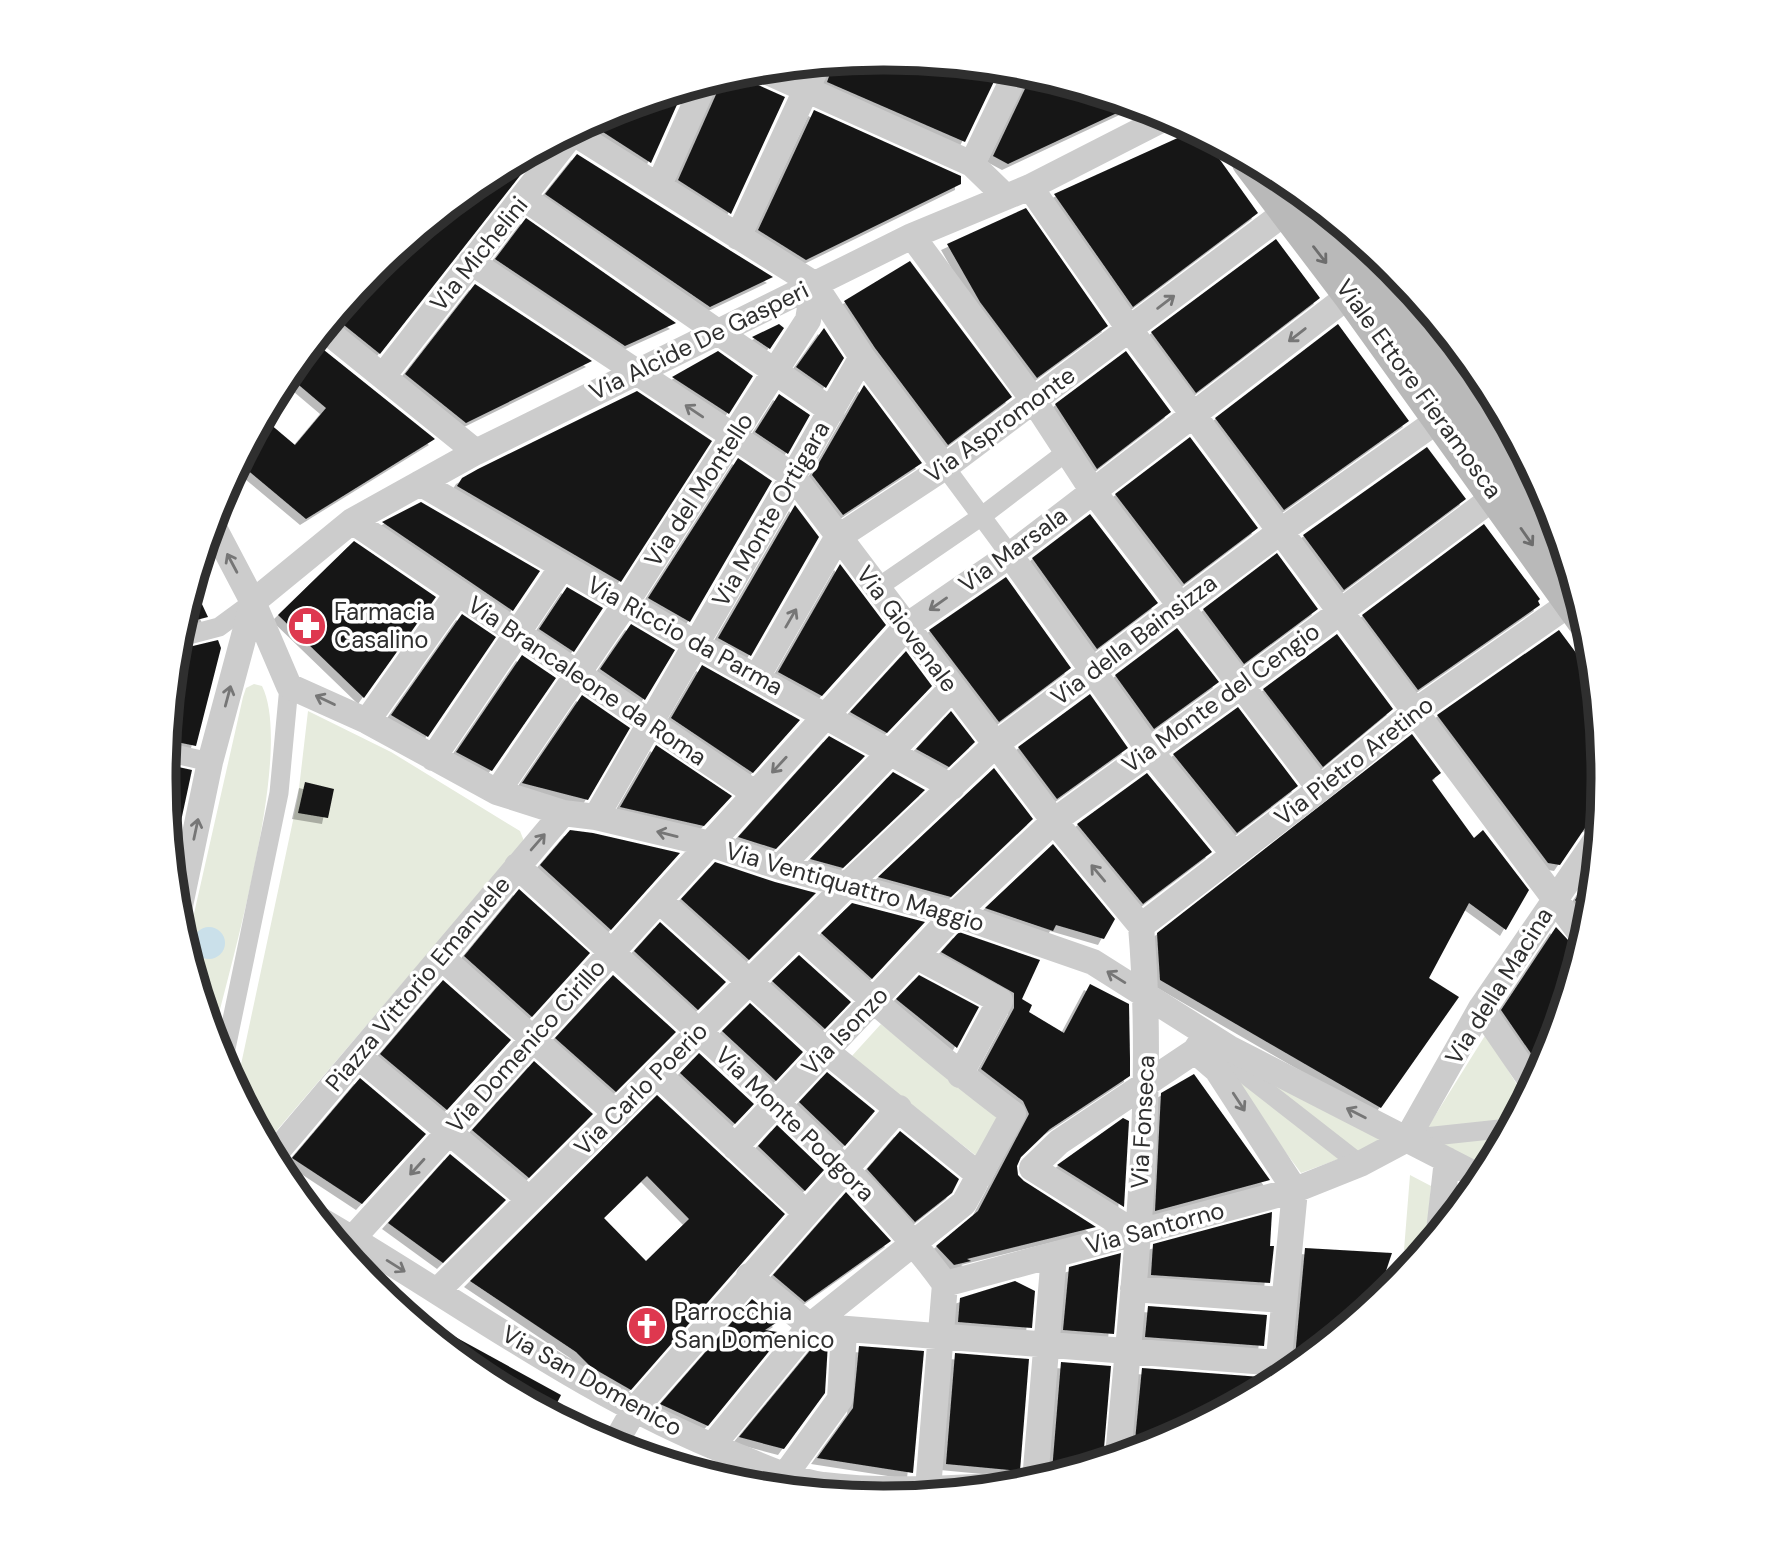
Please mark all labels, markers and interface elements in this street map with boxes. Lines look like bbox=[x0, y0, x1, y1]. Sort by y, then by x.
street label: Via Michelini bbox=[423, 190, 534, 317]
one-way arrow bbox=[1313, 245, 1328, 263]
street label: Viale Ettore Fieramosca bbox=[1329, 273, 1509, 504]
street label: Via Alcide De Gasperi bbox=[584, 274, 814, 407]
one-way arrow bbox=[1157, 295, 1175, 310]
one-way arrow bbox=[1288, 328, 1306, 343]
street label: Via Aspromonte bbox=[918, 359, 1081, 490]
one-way arrow bbox=[685, 403, 704, 418]
street label: Via del Montello bbox=[637, 407, 760, 573]
street label: Via Monte Ortigara bbox=[705, 415, 836, 612]
street label: Via Marsala bbox=[952, 500, 1073, 599]
one-way arrow bbox=[1520, 527, 1534, 546]
one-way arrow bbox=[225, 553, 238, 574]
street label: Via Giovenale bbox=[850, 559, 965, 698]
street label: Via della Bainsizza bbox=[1045, 567, 1223, 712]
street label: Via Riccio da Parma bbox=[582, 569, 789, 702]
street label: Via Brancaleone da Roma bbox=[462, 589, 713, 772]
place label: Farmacia Casalino bbox=[334, 596, 435, 655]
one-way arrow bbox=[929, 597, 948, 611]
pharmacy icon: Farmacia Casalino bbox=[286, 605, 328, 647]
one-way arrow bbox=[784, 608, 798, 628]
street label: Via Monte del Cengio bbox=[1116, 615, 1326, 780]
one-way arrow bbox=[222, 685, 235, 707]
street label: Via Pietro Aretino bbox=[1268, 689, 1439, 832]
one-way arrow bbox=[315, 693, 336, 707]
one-way arrow bbox=[770, 756, 787, 773]
one-way arrow bbox=[190, 818, 204, 841]
one-way arrow bbox=[656, 827, 679, 840]
one-way arrow bbox=[530, 833, 546, 851]
street label: Via Ventiquattro Maggio bbox=[722, 835, 988, 938]
one-way arrow bbox=[1090, 865, 1105, 883]
street label: Piazza Vittorio Emanuele bbox=[318, 869, 517, 1098]
street label: Via della Macina bbox=[1438, 901, 1559, 1070]
street label: Via Domenico Cirillo bbox=[439, 952, 612, 1139]
one-way arrow bbox=[1107, 969, 1127, 983]
street label: Via Isonzo bbox=[795, 980, 895, 1082]
street label: Via Carlo Poerio bbox=[567, 1015, 714, 1162]
street label: Via Monte Podgora bbox=[709, 1040, 882, 1208]
street label: Via Fonseca bbox=[1124, 1054, 1161, 1190]
one-way arrow bbox=[1232, 1092, 1246, 1112]
one-way arrow bbox=[1346, 1106, 1367, 1120]
one-way arrow bbox=[409, 1158, 425, 1176]
street label: Via Santorno bbox=[1082, 1194, 1228, 1261]
one-way arrow bbox=[386, 1259, 406, 1273]
place label: Parrocchia San Domenico bbox=[674, 1296, 834, 1355]
church icon: Parrocchia San Domenico bbox=[626, 1305, 668, 1347]
street label: Via San Domenico bbox=[497, 1318, 688, 1443]

